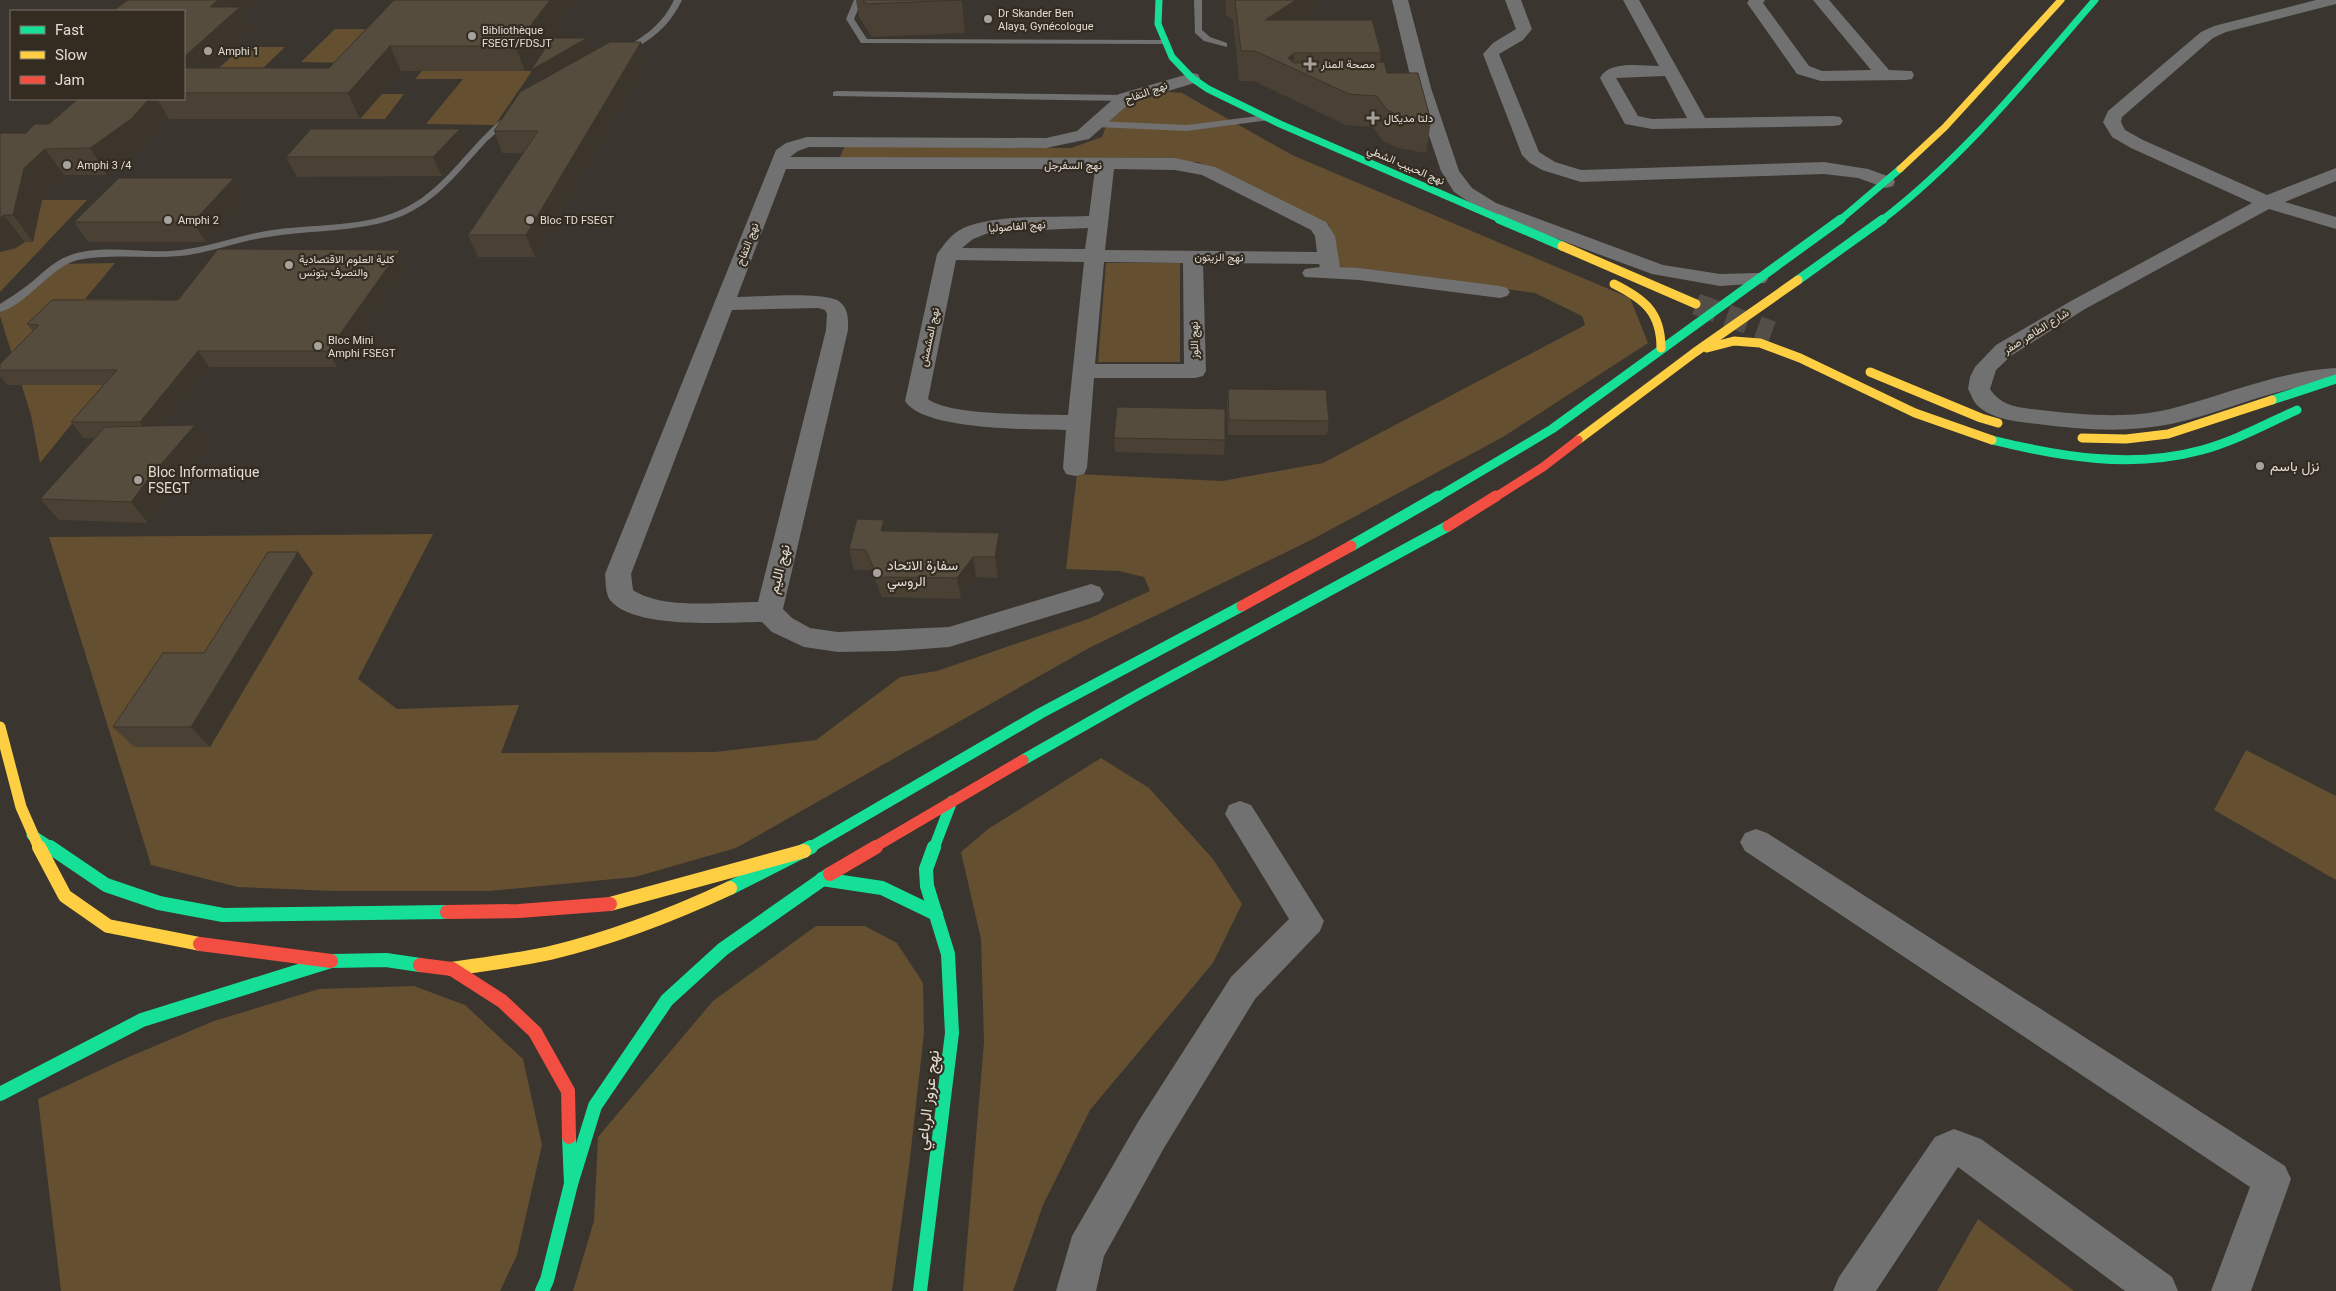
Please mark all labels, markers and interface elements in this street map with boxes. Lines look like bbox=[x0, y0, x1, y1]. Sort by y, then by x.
place label: Dr Skander Ben Alaya, Gynécologue bbox=[998, 6, 1094, 36]
legend bbox=[10, 10, 185, 100]
marker: Dr Skander Ben Alaya, Gynécologue bbox=[982, 13, 994, 25]
text: Fast bbox=[55, 20, 84, 43]
place label: Bibliothèque FSEGT/FDSJT bbox=[482, 23, 552, 53]
marker: Bibliothèque FSEGT/FDSJT bbox=[466, 30, 478, 42]
place label: Amphi 1 bbox=[218, 44, 259, 61]
text: Slow bbox=[55, 45, 87, 68]
marker: Amphi 1 bbox=[202, 45, 214, 57]
marker: مصحة المنار bbox=[1303, 57, 1317, 71]
place label: مصحة المنار bbox=[1320, 57, 1375, 74]
text: Jam bbox=[55, 70, 85, 93]
street label: نهج التفاح bbox=[1123, 78, 1170, 109]
marker: دلتا مديكال bbox=[1366, 111, 1380, 125]
place label: دلتا مديكال bbox=[1384, 111, 1433, 128]
street label: نهج الحبيب الشطي bbox=[1364, 142, 1447, 190]
place label: Amphi 3 /4 bbox=[77, 158, 132, 175]
street label: نهج السفرجل bbox=[1044, 158, 1102, 175]
marker: Amphi 3 /4 bbox=[61, 159, 73, 171]
place label: Amphi 2 bbox=[178, 213, 219, 230]
place label: Bloc TD FSEGT bbox=[540, 213, 614, 230]
marker: Amphi 2 bbox=[162, 214, 174, 226]
marker: Bloc TD FSEGT bbox=[524, 214, 536, 226]
street label: نهج الفاصوليا bbox=[988, 217, 1046, 238]
street label: نهج التفاح bbox=[732, 221, 764, 268]
street label: نهج الزيتون bbox=[1194, 250, 1244, 267]
place label: كلية العلوم الاقتصادية والتصرف بتونس bbox=[299, 252, 395, 282]
marker: كلية العلوم الاقتصادية والتصرف بتونس bbox=[283, 259, 295, 271]
street label: شارع الطاهر صفر bbox=[2000, 305, 2073, 360]
street label: نهج المشمش bbox=[916, 306, 945, 369]
street label: نهج اللوز bbox=[1187, 321, 1204, 360]
place label: Bloc Mini Amphi FSEGT bbox=[328, 333, 396, 363]
marker: Bloc Mini Amphi FSEGT bbox=[312, 340, 324, 352]
place label: نزل باسم bbox=[2270, 457, 2319, 479]
marker: نزل باسم bbox=[2254, 460, 2266, 472]
place label: Bloc Informatique FSEGT bbox=[148, 463, 259, 501]
marker: Bloc Informatique FSEGT bbox=[132, 474, 144, 486]
street label: نهج الليم bbox=[764, 543, 798, 596]
place label: سفارة الاتحاد الروسي bbox=[887, 556, 958, 594]
marker: سفارة الاتحاد الروسي bbox=[871, 567, 883, 579]
street label: نهج عزوز الرباعي bbox=[911, 1049, 948, 1152]

